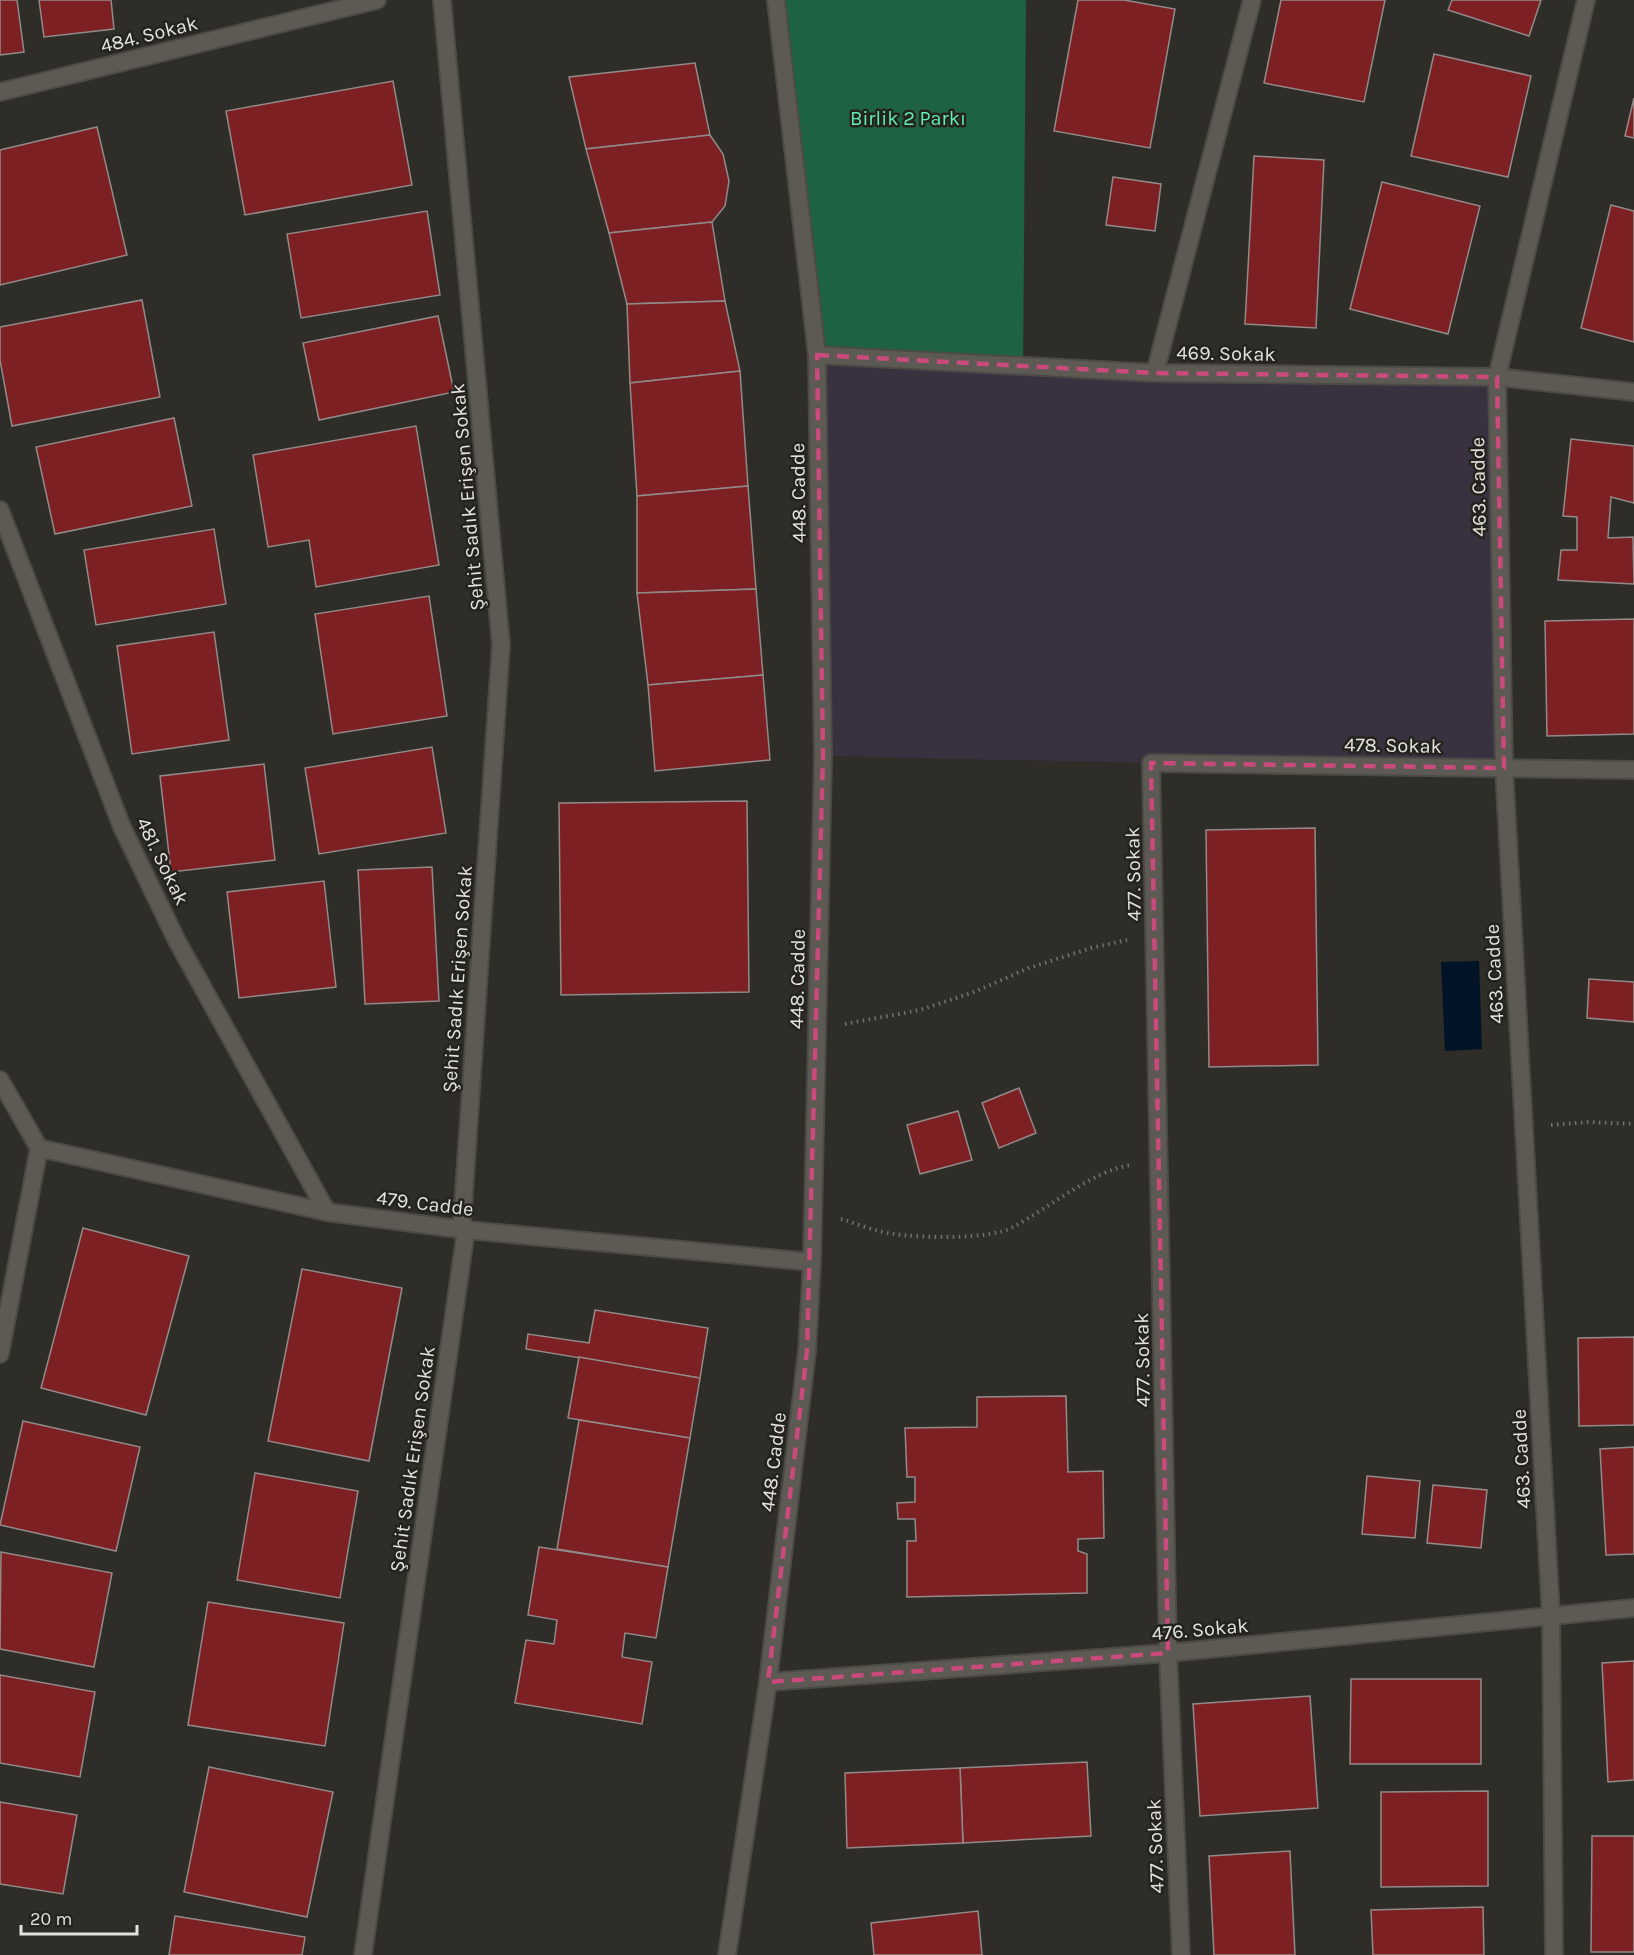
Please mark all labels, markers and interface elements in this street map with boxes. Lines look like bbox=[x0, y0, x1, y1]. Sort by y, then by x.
street label: 484. Sokak bbox=[98, 11, 200, 58]
park label: Birlik 2 Parkı bbox=[850, 107, 966, 130]
street label: 469. Sokak bbox=[1176, 341, 1276, 366]
street label: Şehit Sadık Erişen Sokak bbox=[446, 382, 489, 612]
street label: 463. Cadde bbox=[1466, 437, 1491, 537]
street label: 448. Cadde bbox=[786, 443, 811, 543]
street label: 478. Sokak bbox=[1344, 733, 1442, 758]
street label: 481. Sokak bbox=[131, 813, 194, 909]
street label: 477. Sokak bbox=[1121, 826, 1146, 922]
street label: Şehit Sadık Erişen Sokak bbox=[438, 864, 477, 1094]
street label: 463. Cadde bbox=[1480, 923, 1509, 1025]
street label: 448. Cadde bbox=[785, 929, 810, 1029]
street label: 479. Cadde bbox=[375, 1186, 475, 1221]
street label: 477. Sokak bbox=[1130, 1312, 1155, 1408]
street label: Şehit Sadık Erişen Sokak bbox=[385, 1344, 440, 1574]
street label: 463. Cadde bbox=[1507, 1408, 1536, 1510]
street label: 448. Cadde bbox=[756, 1411, 791, 1513]
street label: 476. Sokak bbox=[1151, 1614, 1249, 1645]
street label: 477. Sokak bbox=[1142, 1798, 1169, 1894]
scale bar bbox=[21, 1898, 136, 1936]
text: 20 m bbox=[30, 1908, 72, 1930]

